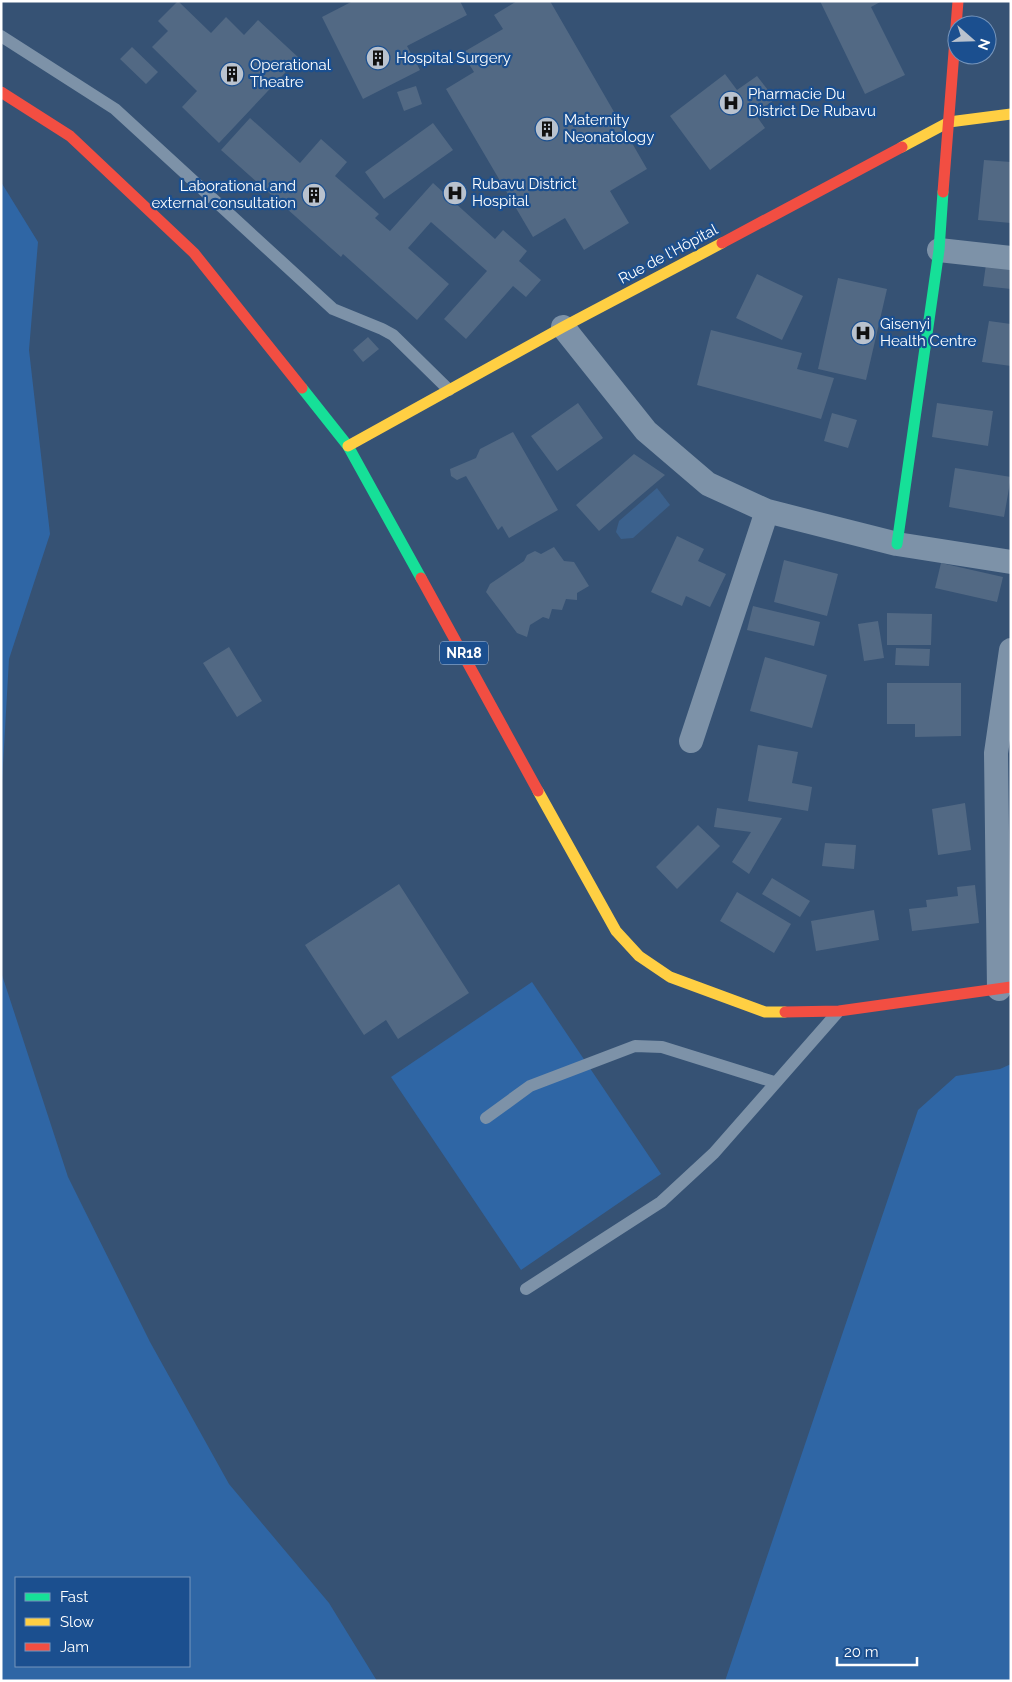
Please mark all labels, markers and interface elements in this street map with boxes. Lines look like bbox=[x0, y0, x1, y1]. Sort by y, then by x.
north arrow bbox=[947, 15, 997, 65]
text: N bbox=[975, 37, 994, 52]
building icon: Hospital Surgery bbox=[365, 45, 391, 71]
place label: Hospital Surgery bbox=[396, 49, 511, 67]
place label: Operational Theatre bbox=[250, 56, 332, 91]
building icon: Operational Theatre bbox=[219, 61, 245, 87]
place label: Pharmacie Du District De Rubavu bbox=[748, 85, 876, 120]
hospital icon: Pharmacie Du District De Rubavu bbox=[718, 90, 744, 116]
place label: Maternity Neonatology bbox=[564, 111, 654, 146]
building icon: Maternity Neonatology bbox=[534, 116, 560, 142]
place label: Rubavu District Hospital bbox=[472, 175, 577, 210]
place label: Laborational and external consultation bbox=[151, 177, 296, 212]
hospital icon: Rubavu District Hospital bbox=[442, 180, 468, 206]
building icon: Laborational and external consultation bbox=[301, 182, 327, 208]
street label: Rue de l'Hôpital bbox=[615, 220, 721, 288]
place label: Gisenyi Health Centre bbox=[880, 315, 976, 350]
hospital icon: Gisenyi Health Centre bbox=[850, 320, 876, 346]
road number: NR18 bbox=[440, 641, 488, 664]
legend bbox=[15, 1577, 190, 1667]
text: Fast bbox=[60, 1588, 88, 1606]
text: Slow bbox=[60, 1613, 94, 1631]
scale bar bbox=[837, 1634, 917, 1666]
text: Jam bbox=[60, 1638, 89, 1656]
text: 20 m bbox=[844, 1643, 879, 1661]

